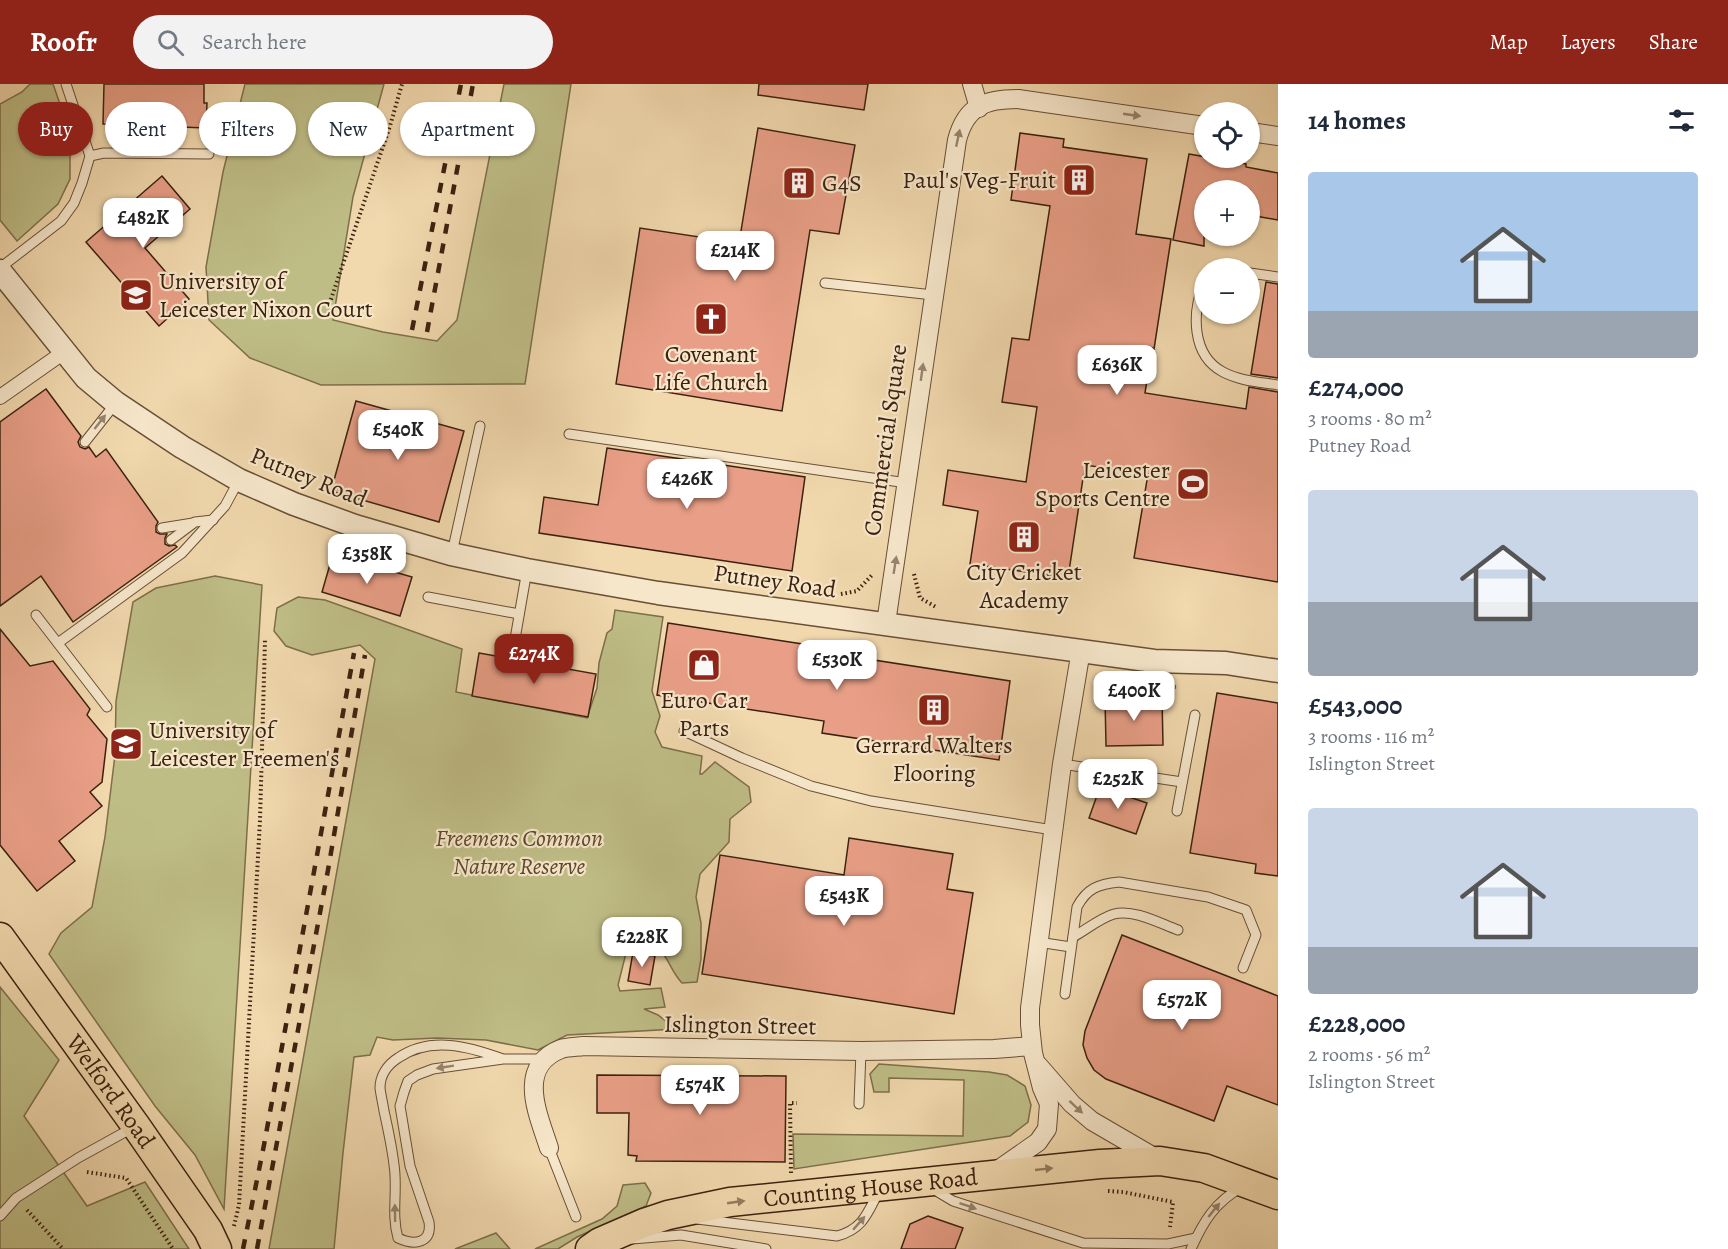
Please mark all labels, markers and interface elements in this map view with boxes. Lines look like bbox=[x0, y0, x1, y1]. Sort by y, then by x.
search box bbox=[133, 15, 553, 69]
text: Roofr bbox=[30, 23, 97, 61]
icon: search bbox=[154, 26, 187, 59]
text: Search here bbox=[202, 27, 307, 57]
text: Map bbox=[1489, 28, 1528, 56]
text: Layers bbox=[1561, 28, 1616, 56]
text: Share bbox=[1649, 28, 1698, 56]
chip: Buy bbox=[18, 102, 93, 156]
chip: Rent bbox=[105, 102, 187, 156]
chip: Filters bbox=[199, 102, 296, 156]
chip: New bbox=[308, 102, 388, 156]
chip: Apartment bbox=[400, 102, 535, 156]
map controls bbox=[1194, 102, 1260, 324]
button: locate bbox=[1194, 102, 1260, 168]
text: 14 homes bbox=[1308, 103, 1406, 138]
icon: filters bbox=[1665, 104, 1698, 137]
one-way arrow bbox=[1123, 111, 1142, 120]
one-way arrow bbox=[954, 129, 964, 147]
building icon: Paul's Veg-Fruit bbox=[1061, 162, 1097, 198]
place label: Paul's Veg-Fruit bbox=[902, 164, 1056, 196]
building icon: G4S bbox=[781, 165, 817, 201]
place label: G4S bbox=[822, 167, 862, 199]
button: + bbox=[1194, 180, 1260, 246]
pin: £482K bbox=[101, 198, 185, 249]
text: £482K bbox=[117, 204, 169, 231]
icon: home bbox=[1449, 211, 1557, 319]
pin: £214K bbox=[693, 231, 777, 282]
text: £214K bbox=[710, 237, 760, 264]
button: − bbox=[1194, 258, 1260, 324]
place label: University of Leicester Nixon Court bbox=[159, 265, 373, 325]
school or university icon: University of Leicester Nixon Court bbox=[118, 277, 154, 313]
church icon: Covenant Life Church bbox=[693, 301, 729, 337]
place label: Covenant Life Church bbox=[654, 338, 769, 398]
street label: Commercial Square bbox=[856, 342, 914, 538]
pin: £636K bbox=[1075, 345, 1159, 396]
text: £636K bbox=[1092, 351, 1142, 378]
one-way arrow bbox=[918, 363, 927, 382]
text: £274,000 bbox=[1308, 370, 1404, 405]
text: 3 rooms · 80 m² bbox=[1308, 405, 1432, 432]
pin: £540K bbox=[356, 410, 440, 461]
one-way arrow bbox=[94, 414, 107, 430]
text: £540K bbox=[372, 416, 424, 443]
text: Putney Road bbox=[1308, 432, 1411, 459]
street label: Putney Road bbox=[246, 439, 372, 515]
place label: Leicester Sports Centre bbox=[1035, 454, 1170, 514]
pin: £426K bbox=[645, 459, 729, 510]
text: £426K bbox=[661, 465, 713, 492]
sports icon: Leicester Sports Centre bbox=[1175, 466, 1211, 502]
building icon: City Cricket Academy bbox=[1006, 519, 1042, 555]
icon: home bbox=[1449, 529, 1557, 637]
pin: £358K bbox=[325, 534, 409, 585]
text: £358K bbox=[342, 540, 392, 567]
one-way arrow bbox=[890, 556, 899, 575]
place label: City Cricket Academy bbox=[966, 556, 1082, 616]
street label: Putney Road bbox=[712, 557, 838, 605]
pin: £274K bbox=[492, 634, 576, 685]
text: £274K bbox=[508, 640, 560, 667]
pin: £530K bbox=[795, 640, 879, 691]
text: £530K bbox=[812, 646, 862, 673]
shop icon: Euro Car Parts bbox=[686, 647, 722, 683]
pin: £400K bbox=[1092, 671, 1176, 722]
text: £400K bbox=[1107, 677, 1161, 704]
place label: Euro Car Parts bbox=[660, 684, 748, 744]
text: £543,000 bbox=[1308, 688, 1402, 723]
building icon: Gerrard Walters Flooring bbox=[916, 692, 952, 728]
place label: University of Leicester Freemen's bbox=[149, 714, 340, 774]
text: 3 rooms · 116 m² bbox=[1308, 723, 1434, 750]
school or university icon: University of Leicester Freemen's bbox=[108, 726, 144, 762]
place label: Gerrard Walters Flooring bbox=[855, 729, 1013, 789]
text: Islington Street bbox=[1308, 750, 1435, 777]
pin: £252K bbox=[1076, 759, 1160, 810]
text: £252K bbox=[1092, 765, 1144, 792]
park label: Freemens Common Nature Reserve bbox=[435, 822, 603, 882]
icon: home bbox=[1449, 847, 1557, 955]
pin: £543K bbox=[802, 876, 886, 927]
text: £543K bbox=[819, 882, 869, 909]
pin: £228K bbox=[600, 917, 684, 968]
text: £228K bbox=[616, 923, 668, 950]
pin: £572K bbox=[1140, 980, 1224, 1031]
text: £572K bbox=[1157, 986, 1207, 1013]
text: £228,000 bbox=[1308, 1006, 1405, 1041]
street label: Islington Street bbox=[664, 1008, 817, 1042]
street label: Welford Road bbox=[58, 1027, 163, 1155]
text: 2 rooms · 56 m² bbox=[1308, 1041, 1430, 1068]
one-way arrow bbox=[435, 1063, 454, 1072]
pin: £574K bbox=[658, 1065, 742, 1116]
text: Islington Street bbox=[1308, 1068, 1435, 1095]
text: £574K bbox=[675, 1071, 725, 1098]
one-way arrow bbox=[1069, 1100, 1084, 1114]
street label: Counting House Road bbox=[762, 1161, 979, 1214]
one-way arrow bbox=[1034, 1164, 1053, 1174]
one-way arrow bbox=[727, 1197, 746, 1206]
one-way arrow bbox=[959, 1201, 977, 1211]
one-way arrow bbox=[1207, 1203, 1219, 1218]
one-way arrow bbox=[390, 1204, 400, 1223]
one-way arrow bbox=[853, 1215, 866, 1230]

